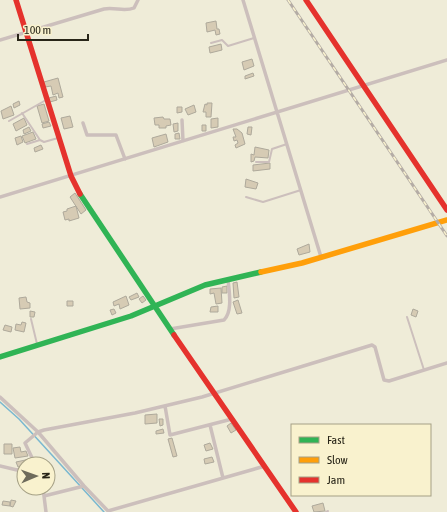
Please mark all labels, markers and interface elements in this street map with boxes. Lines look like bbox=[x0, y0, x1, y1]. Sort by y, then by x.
scale bar bbox=[18, 16, 88, 42]
text: 100 m bbox=[24, 23, 51, 37]
legend bbox=[291, 424, 431, 496]
text: Fast bbox=[327, 433, 345, 447]
text: Slow bbox=[327, 453, 348, 467]
north arrow bbox=[16, 456, 56, 496]
text: N bbox=[40, 472, 52, 479]
text: Jam bbox=[327, 473, 345, 487]

